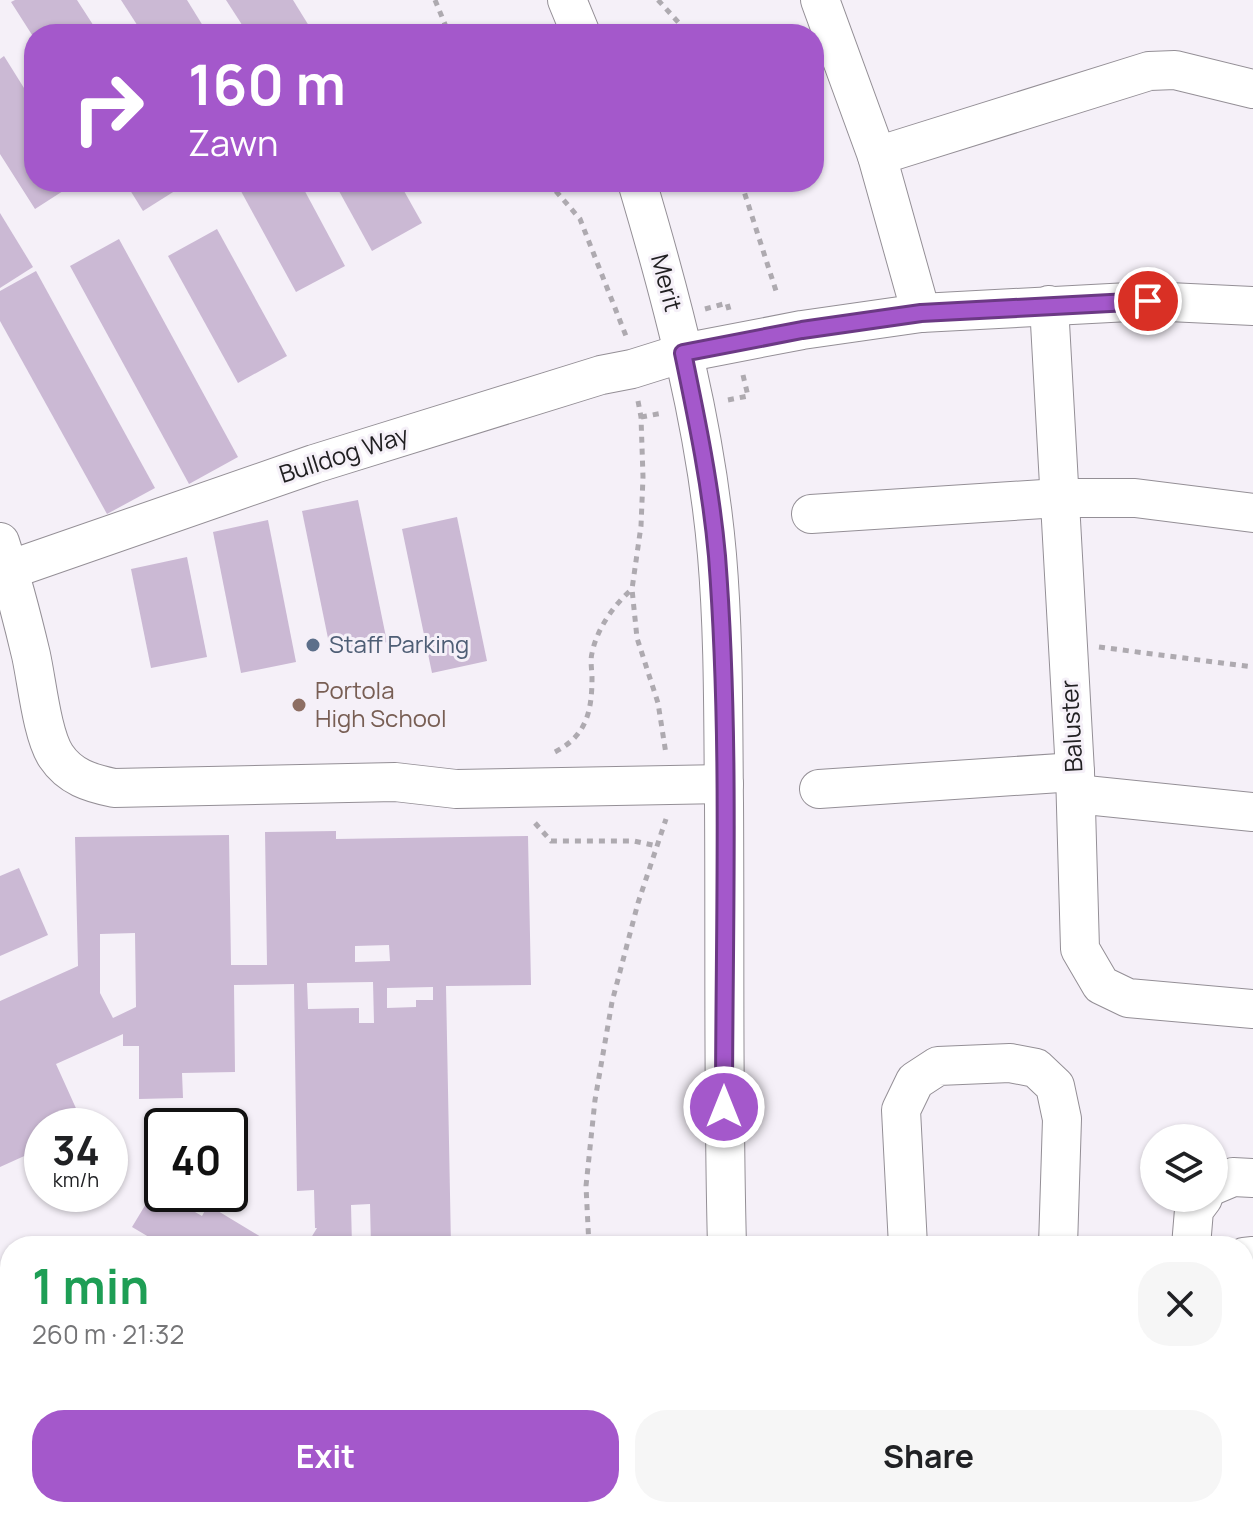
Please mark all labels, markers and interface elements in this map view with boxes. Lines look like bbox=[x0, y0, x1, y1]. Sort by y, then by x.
text: 160 m bbox=[188, 45, 346, 122]
icon: right bbox=[56, 56, 160, 160]
text: Zawn bbox=[188, 118, 278, 167]
street label: Merit bbox=[644, 250, 691, 315]
pin bbox=[1114, 267, 1182, 335]
icon: arrive bbox=[1126, 279, 1170, 323]
street label: Bulldog Way bbox=[275, 417, 413, 490]
place label: Staff Parking bbox=[329, 627, 469, 660]
marker: Staff Parking bbox=[304, 636, 322, 654]
place label: Portola High School bbox=[315, 673, 447, 734]
street label: Baluster bbox=[1052, 679, 1089, 773]
marker: Portola High School bbox=[290, 696, 308, 714]
position arrow bbox=[682, 1065, 766, 1149]
speed limit sign: 40 bbox=[144, 1108, 248, 1212]
text: 34 bbox=[52, 1122, 100, 1177]
map controls bbox=[1140, 1124, 1228, 1212]
button: layers bbox=[1140, 1124, 1228, 1212]
text: km/h bbox=[53, 1166, 99, 1193]
text: 1 min bbox=[32, 1253, 149, 1318]
button: close bbox=[1138, 1262, 1222, 1346]
text: 260 m · 21:32 bbox=[32, 1316, 184, 1352]
button: Exit bbox=[32, 1410, 619, 1502]
button: Share bbox=[635, 1410, 1222, 1502]

